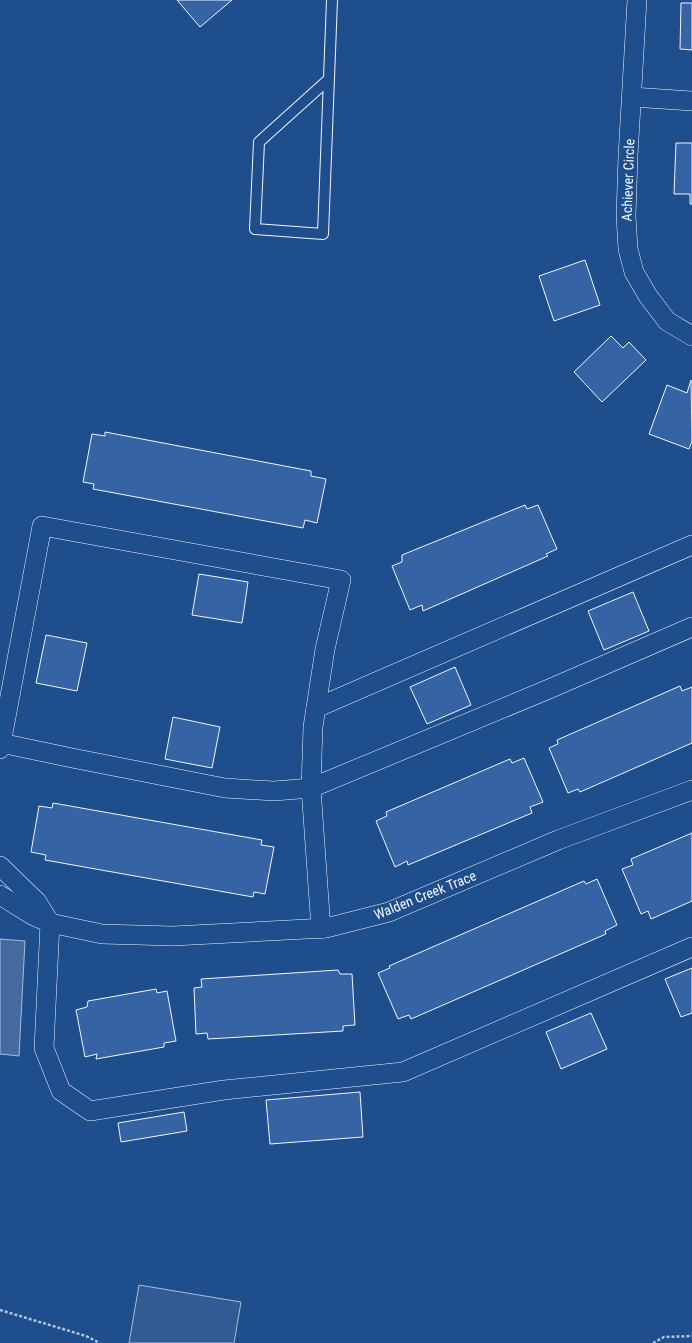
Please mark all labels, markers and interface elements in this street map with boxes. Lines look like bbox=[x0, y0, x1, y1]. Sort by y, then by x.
street label: Achiever Circle bbox=[619, 138, 637, 221]
street label: Walden Creek Trace bbox=[372, 867, 479, 923]

